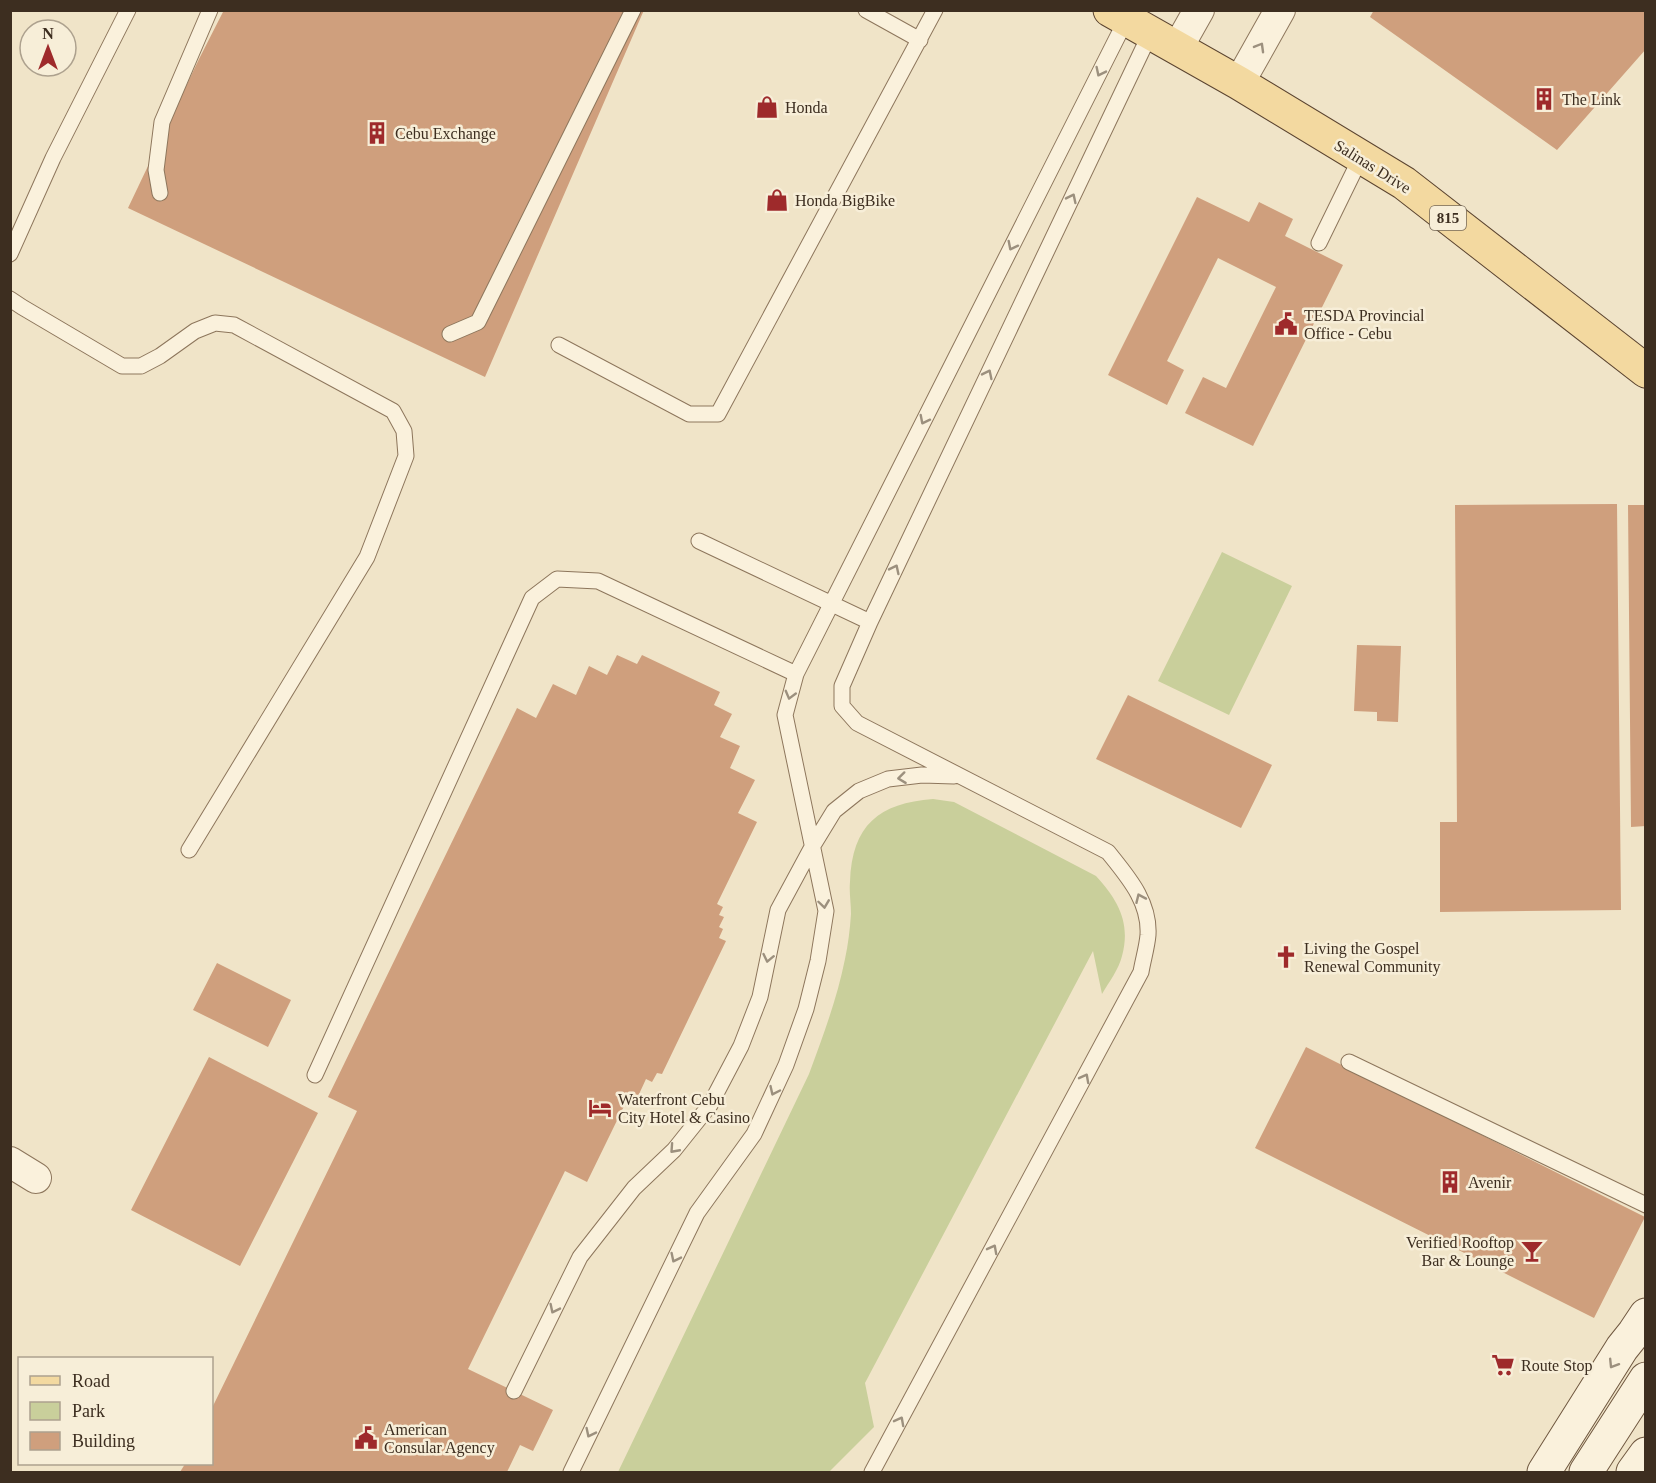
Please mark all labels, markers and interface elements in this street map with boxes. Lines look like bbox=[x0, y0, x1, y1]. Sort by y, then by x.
north arrow bbox=[18, 18, 78, 78]
text: N bbox=[42, 25, 54, 42]
one-way arrow bbox=[1252, 43, 1264, 53]
one-way arrow bbox=[1096, 66, 1107, 77]
building icon: The Link bbox=[1531, 86, 1557, 112]
place label: The Link bbox=[1562, 91, 1621, 108]
shop icon: Honda bbox=[754, 94, 780, 120]
place label: Honda bbox=[785, 99, 828, 116]
building icon: Cebu Exchange bbox=[364, 120, 390, 146]
place label: Cebu Exchange bbox=[395, 125, 496, 143]
street label: Salinas Drive bbox=[1331, 136, 1414, 197]
shop icon: Honda BigBike bbox=[764, 187, 790, 213]
place label: Honda BigBike bbox=[795, 192, 895, 210]
one-way arrow bbox=[1064, 194, 1076, 205]
road number: 815 bbox=[1430, 206, 1466, 230]
one-way arrow bbox=[1008, 240, 1020, 251]
place label: TESDA Provincial Office - Cebu bbox=[1304, 307, 1425, 342]
public building icon: TESDA Provincial Office - Cebu bbox=[1273, 311, 1299, 337]
one-way arrow bbox=[980, 370, 992, 381]
one-way arrow bbox=[920, 414, 932, 425]
one-way arrow bbox=[887, 565, 899, 576]
one-way arrow bbox=[785, 690, 797, 700]
one-way arrow bbox=[897, 771, 907, 783]
one-way arrow bbox=[1135, 894, 1147, 905]
one-way arrow bbox=[817, 899, 829, 909]
place label: Living the Gospel Renewal Community bbox=[1304, 940, 1440, 976]
church icon: Living the Gospel Renewal Community bbox=[1273, 944, 1299, 970]
one-way arrow bbox=[762, 953, 775, 963]
one-way arrow bbox=[1078, 1073, 1089, 1084]
one-way arrow bbox=[769, 1084, 781, 1095]
place label: Waterfront Cebu City Hotel & Casino bbox=[618, 1091, 750, 1127]
hotel icon: Waterfront Cebu City Hotel & Casino bbox=[587, 1095, 613, 1121]
one-way arrow bbox=[670, 1143, 681, 1153]
building icon: Avenir bbox=[1437, 1169, 1463, 1195]
place label: Avenir bbox=[1468, 1174, 1512, 1191]
place label: Verified Rooftop Bar & Lounge bbox=[1406, 1234, 1514, 1270]
bar icon: Verified Rooftop Bar & Lounge bbox=[1519, 1238, 1545, 1264]
one-way arrow bbox=[986, 1245, 997, 1256]
one-way arrow bbox=[671, 1251, 683, 1262]
one-way arrow bbox=[550, 1303, 562, 1314]
supermarket icon: Route Stop bbox=[1490, 1352, 1516, 1378]
legend bbox=[18, 1357, 213, 1465]
place label: Route Stop bbox=[1521, 1357, 1593, 1375]
one-way arrow bbox=[1609, 1357, 1620, 1368]
text: Road bbox=[72, 1371, 110, 1391]
text: Park bbox=[72, 1401, 105, 1421]
one-way arrow bbox=[893, 1417, 904, 1427]
place label: American Consular Agency bbox=[384, 1421, 495, 1457]
public building icon: American Consular Agency bbox=[353, 1425, 379, 1451]
one-way arrow bbox=[586, 1427, 598, 1438]
text: Building bbox=[72, 1431, 135, 1451]

